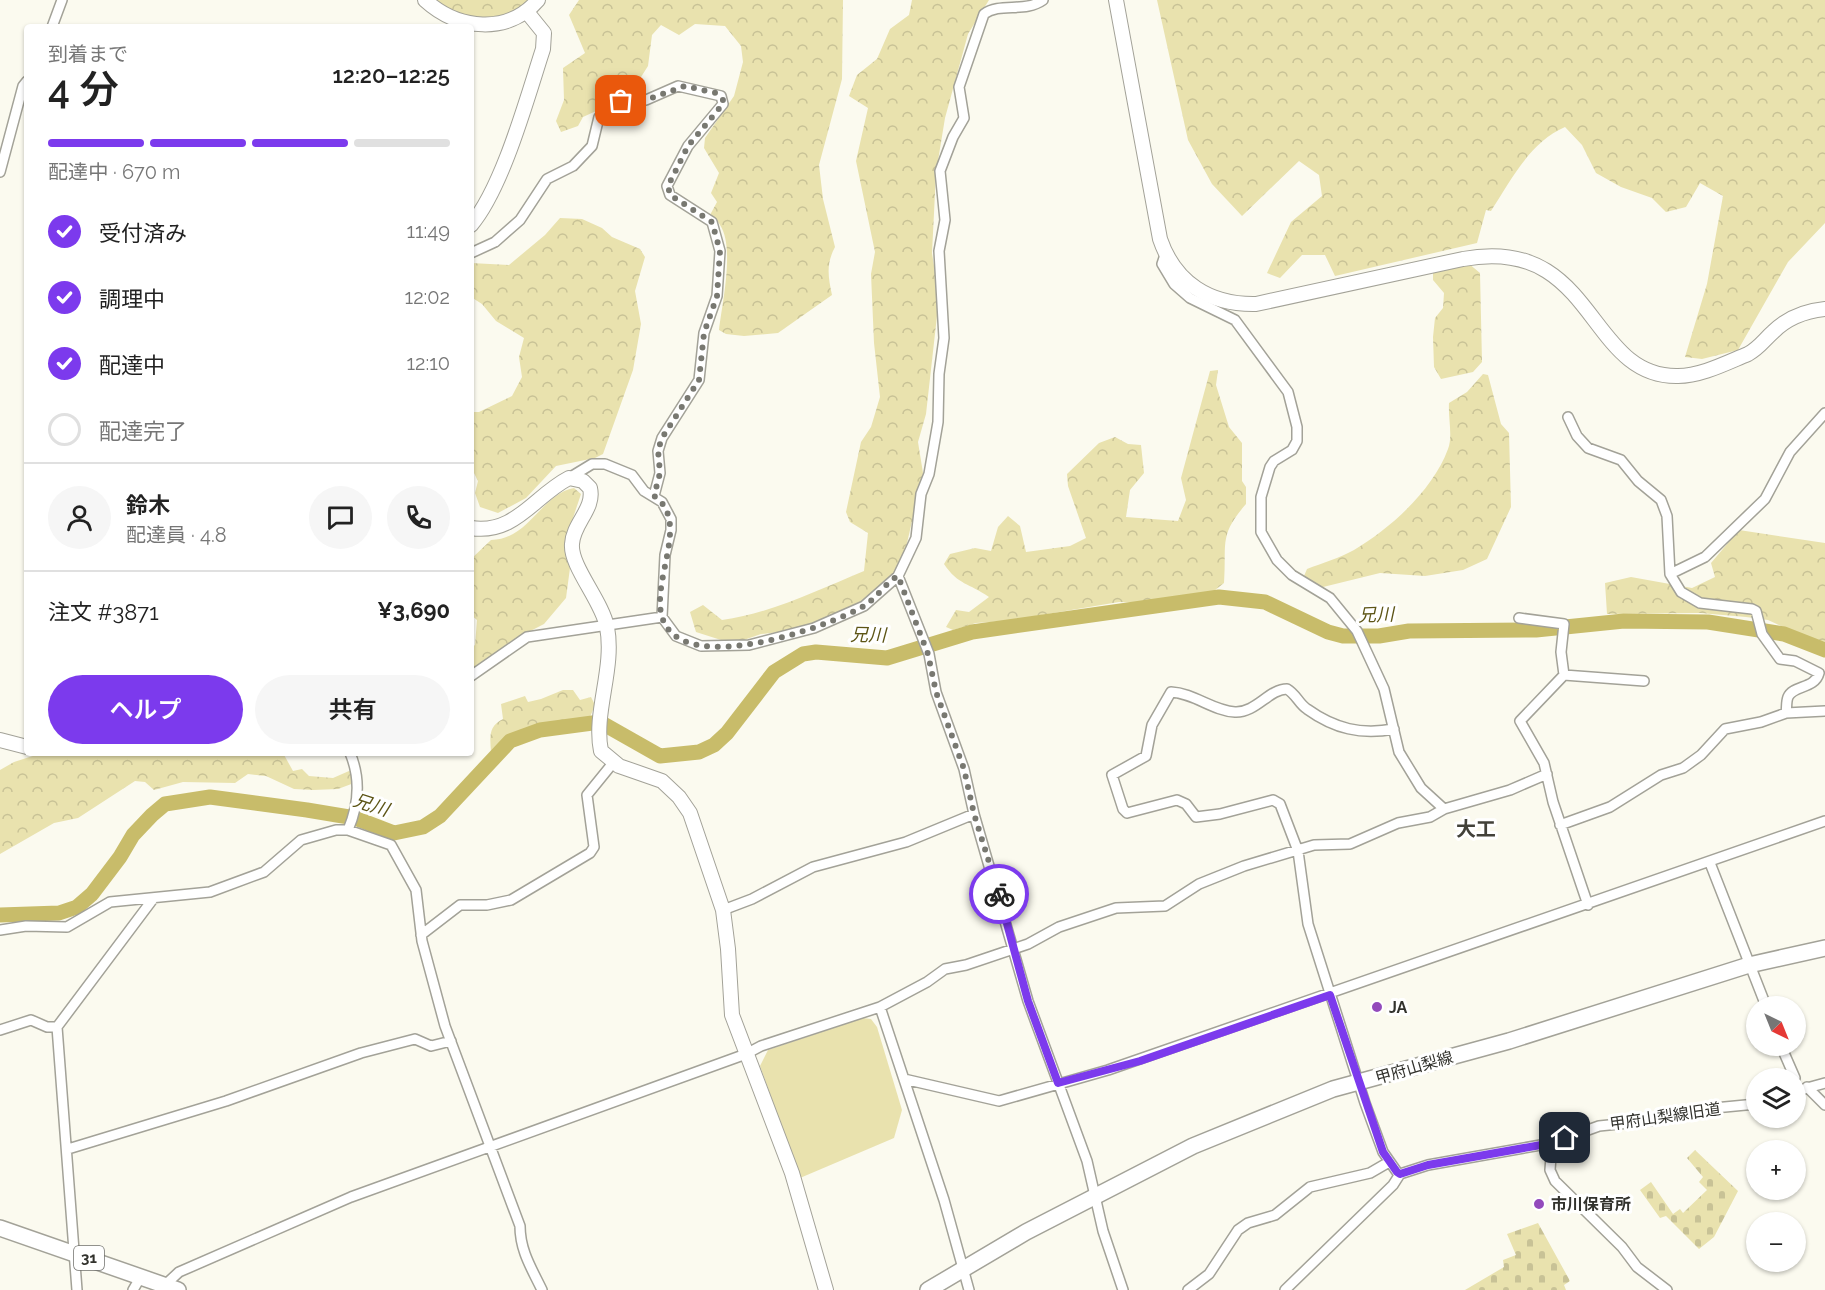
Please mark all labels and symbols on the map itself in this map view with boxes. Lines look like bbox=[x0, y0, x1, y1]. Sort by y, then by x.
pin bbox=[595, 75, 646, 126]
water label: 兄川 bbox=[1358, 603, 1396, 626]
water label: 兄川 bbox=[850, 624, 888, 645]
water label: 兄川 bbox=[351, 789, 393, 821]
district label: 大工 bbox=[1456, 817, 1496, 841]
courier bbox=[969, 864, 1029, 924]
north arrow bbox=[1746, 996, 1806, 1056]
place label: JA bbox=[1389, 998, 1408, 1017]
marker: JA bbox=[1370, 1000, 1384, 1014]
street label: 甲府山梨線 bbox=[1373, 1047, 1455, 1088]
street label: 甲府山梨線旧道 bbox=[1608, 1099, 1722, 1134]
pin bbox=[1539, 1112, 1590, 1163]
place label: 市川保育所 bbox=[1551, 1195, 1631, 1214]
marker: 市川保育所 bbox=[1532, 1197, 1546, 1211]
road number: 31 bbox=[74, 1246, 104, 1270]

